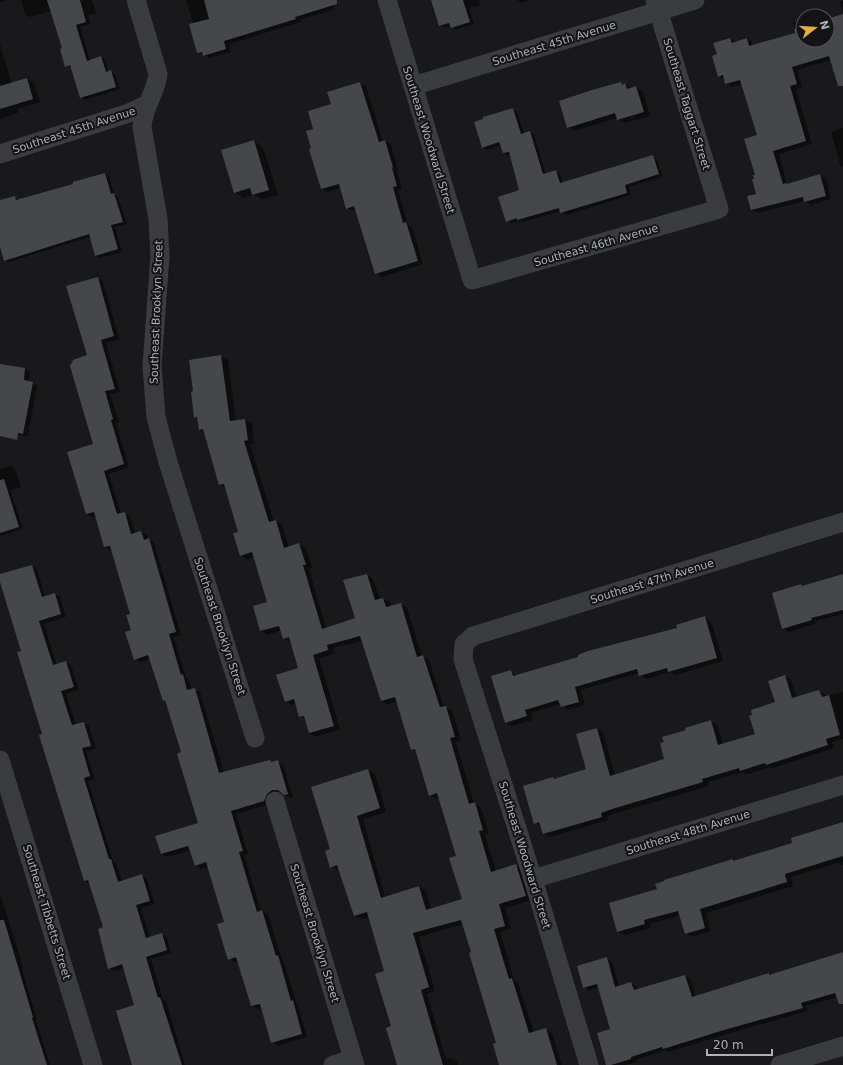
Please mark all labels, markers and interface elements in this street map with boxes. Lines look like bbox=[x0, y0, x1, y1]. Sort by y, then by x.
north arrow bbox=[795, 8, 835, 48]
street label: Southeast 45th Avenue bbox=[491, 18, 618, 69]
text: N bbox=[817, 19, 832, 32]
street label: Southeast Taggart Street bbox=[660, 37, 713, 172]
street label: Southeast Woodward Street bbox=[400, 65, 457, 216]
street label: Southeast 45th Avenue bbox=[11, 104, 138, 157]
street label: Southeast 46th Avenue bbox=[533, 221, 660, 269]
street label: Southeast Brooklyn Street bbox=[147, 239, 166, 384]
street label: Southeast Brooklyn Street bbox=[191, 556, 248, 697]
street label: Southeast 47th Avenue bbox=[589, 556, 716, 607]
street label: Southeast Woodward Street bbox=[496, 780, 553, 931]
street label: Southeast 48th Avenue bbox=[625, 807, 752, 858]
street label: Southeast Tibbetts Street bbox=[20, 843, 73, 982]
street label: Southeast Brooklyn Street bbox=[287, 862, 342, 1005]
scale bar bbox=[707, 1031, 772, 1057]
text: 20 m bbox=[713, 1038, 744, 1052]

